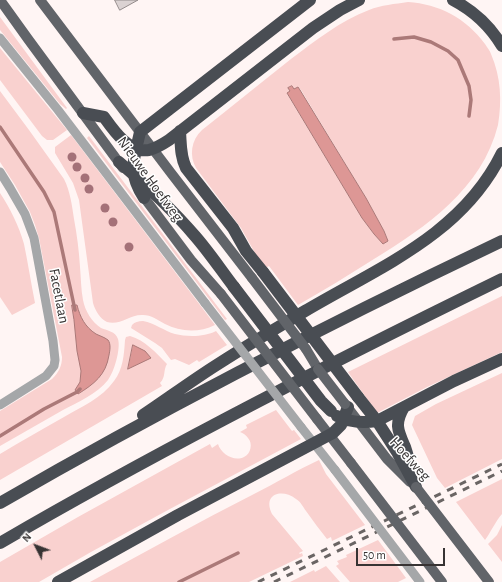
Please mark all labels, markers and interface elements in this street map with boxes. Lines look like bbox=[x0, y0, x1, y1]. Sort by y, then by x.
street label: Nieuwe Hoefweg bbox=[113, 133, 187, 225]
street label: Facetlaan bbox=[45, 267, 73, 325]
street label: Hoefweg bbox=[386, 433, 434, 485]
north arrow bbox=[16, 526, 56, 566]
text: N bbox=[20, 531, 33, 544]
scale bar bbox=[358, 540, 447, 566]
text: 50 m bbox=[363, 549, 386, 561]

